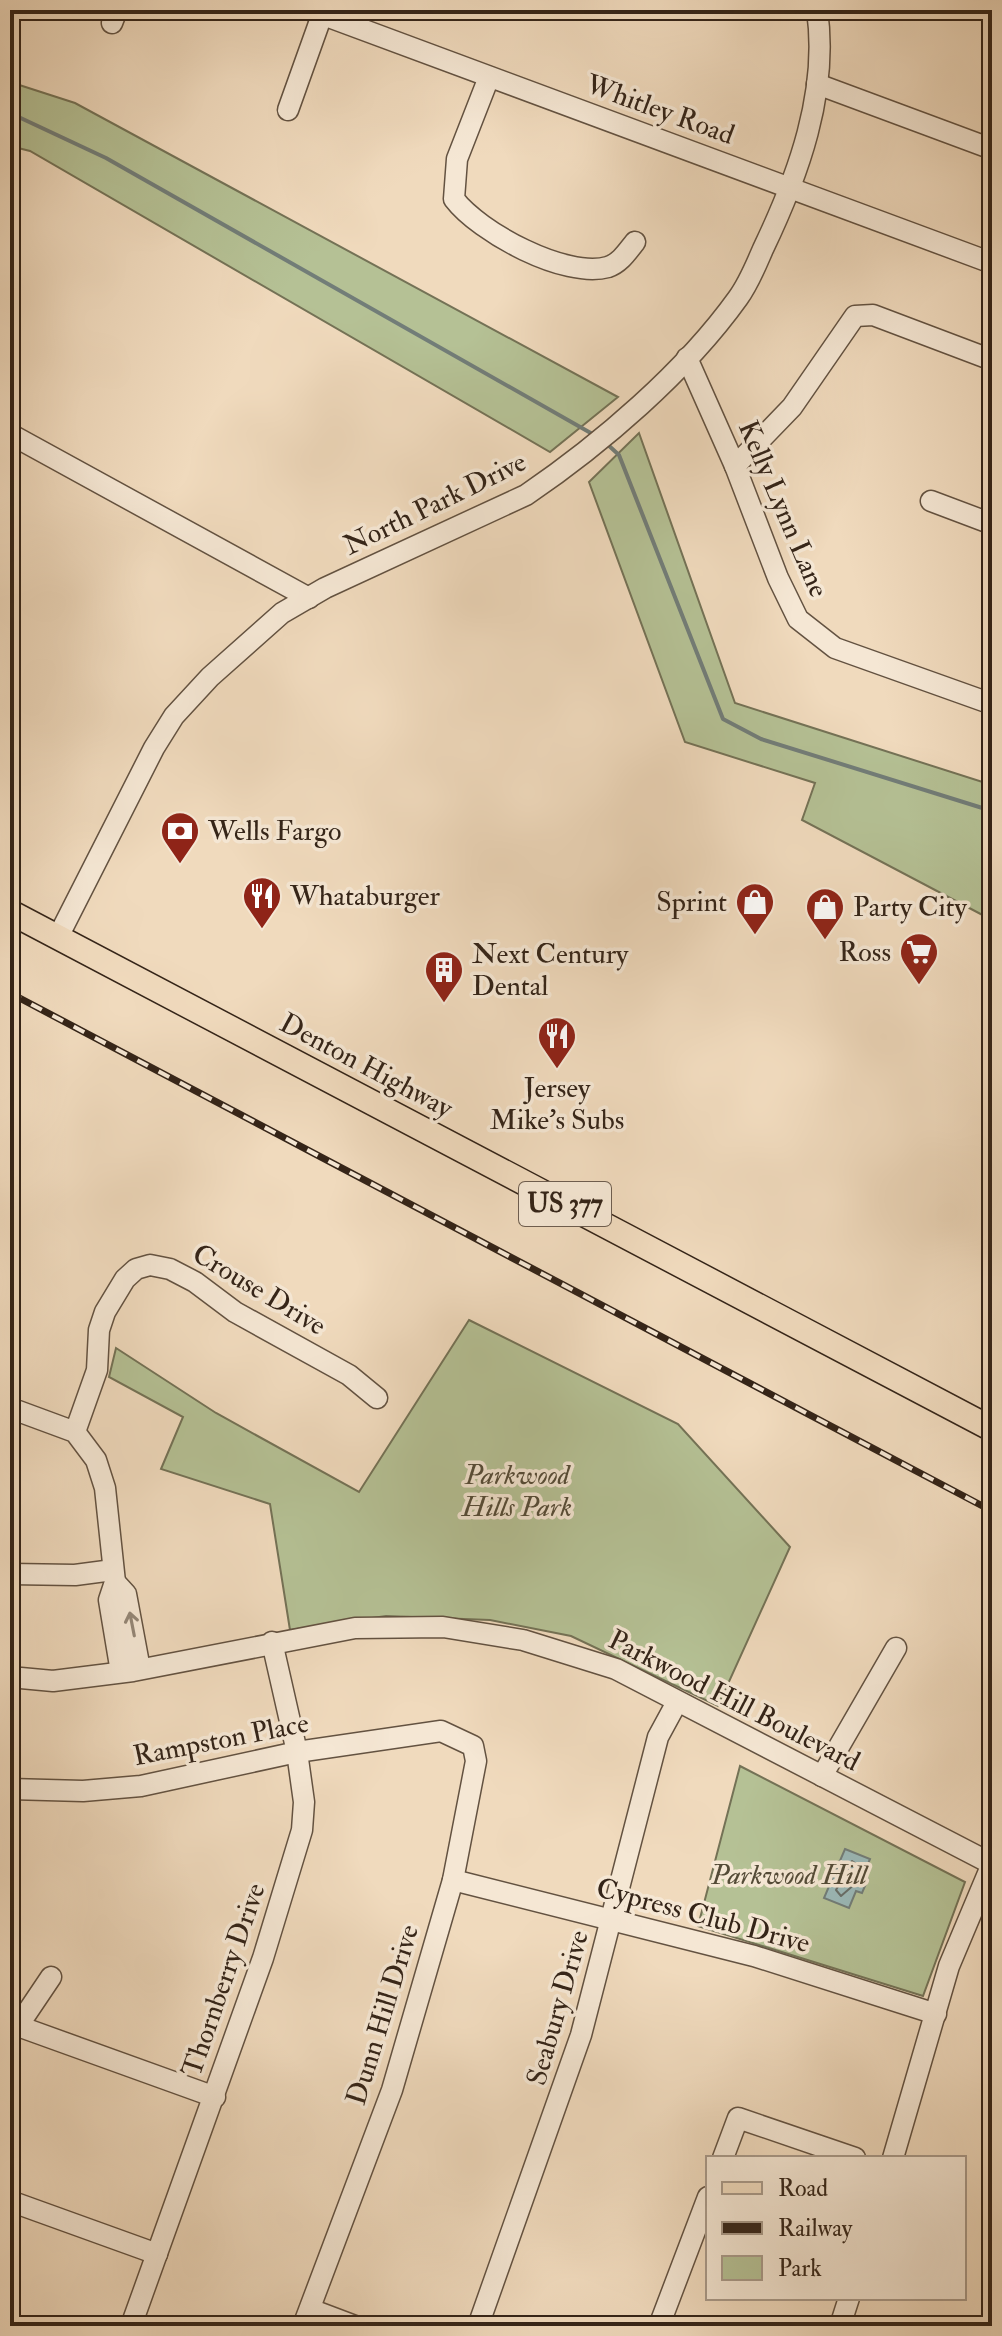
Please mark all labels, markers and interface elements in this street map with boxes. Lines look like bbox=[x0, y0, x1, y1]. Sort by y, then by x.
street label: Whitley Road bbox=[580, 67, 739, 153]
street label: Kelly Lynn Lane bbox=[730, 415, 836, 603]
street label: North Park Drive bbox=[338, 445, 532, 563]
bank icon: Wells Fargo bbox=[159, 810, 201, 865]
place label: Wells Fargo bbox=[207, 814, 341, 849]
restaurant icon: Whataburger bbox=[241, 875, 283, 930]
place label: Whataburger bbox=[289, 879, 441, 914]
shop icon: Sprint bbox=[734, 881, 776, 936]
place label: Sprint bbox=[656, 885, 727, 920]
shop icon: Party City bbox=[804, 886, 846, 941]
place label: Party City bbox=[853, 890, 968, 925]
supermarket icon: Ross bbox=[898, 931, 940, 986]
place label: Ross bbox=[839, 935, 891, 970]
place label: Next Century Dental bbox=[472, 937, 629, 1004]
building icon: Next Century Dental bbox=[423, 949, 465, 1004]
street label: Denton Highway bbox=[274, 1006, 459, 1127]
restaurant icon: Jersey Mike's Subs bbox=[536, 1015, 578, 1070]
place label: Jersey Mike's Subs bbox=[490, 1071, 624, 1138]
road number: US 377 bbox=[519, 1182, 611, 1226]
street label: Crouse Drive bbox=[186, 1236, 332, 1344]
park label: Parkwood Hills Park bbox=[460, 1458, 572, 1525]
one-way arrow bbox=[123, 1611, 138, 1637]
street label: Parkwood Hill Boulevard bbox=[602, 1622, 866, 1780]
street label: Rampston Place bbox=[130, 1706, 312, 1774]
park label: Parkwood Hill bbox=[710, 1858, 869, 1893]
street label: Cypress Club Drive bbox=[592, 1871, 814, 1961]
street label: Thornberry Drive bbox=[175, 1878, 274, 2081]
street label: Dunn Hill Drive bbox=[339, 1920, 427, 2109]
street label: Seabury Drive bbox=[519, 1926, 597, 2090]
legend bbox=[706, 2156, 966, 2300]
text: Road bbox=[778, 2173, 828, 2204]
text: Railway bbox=[778, 2213, 853, 2244]
text: Park bbox=[778, 2253, 822, 2284]

